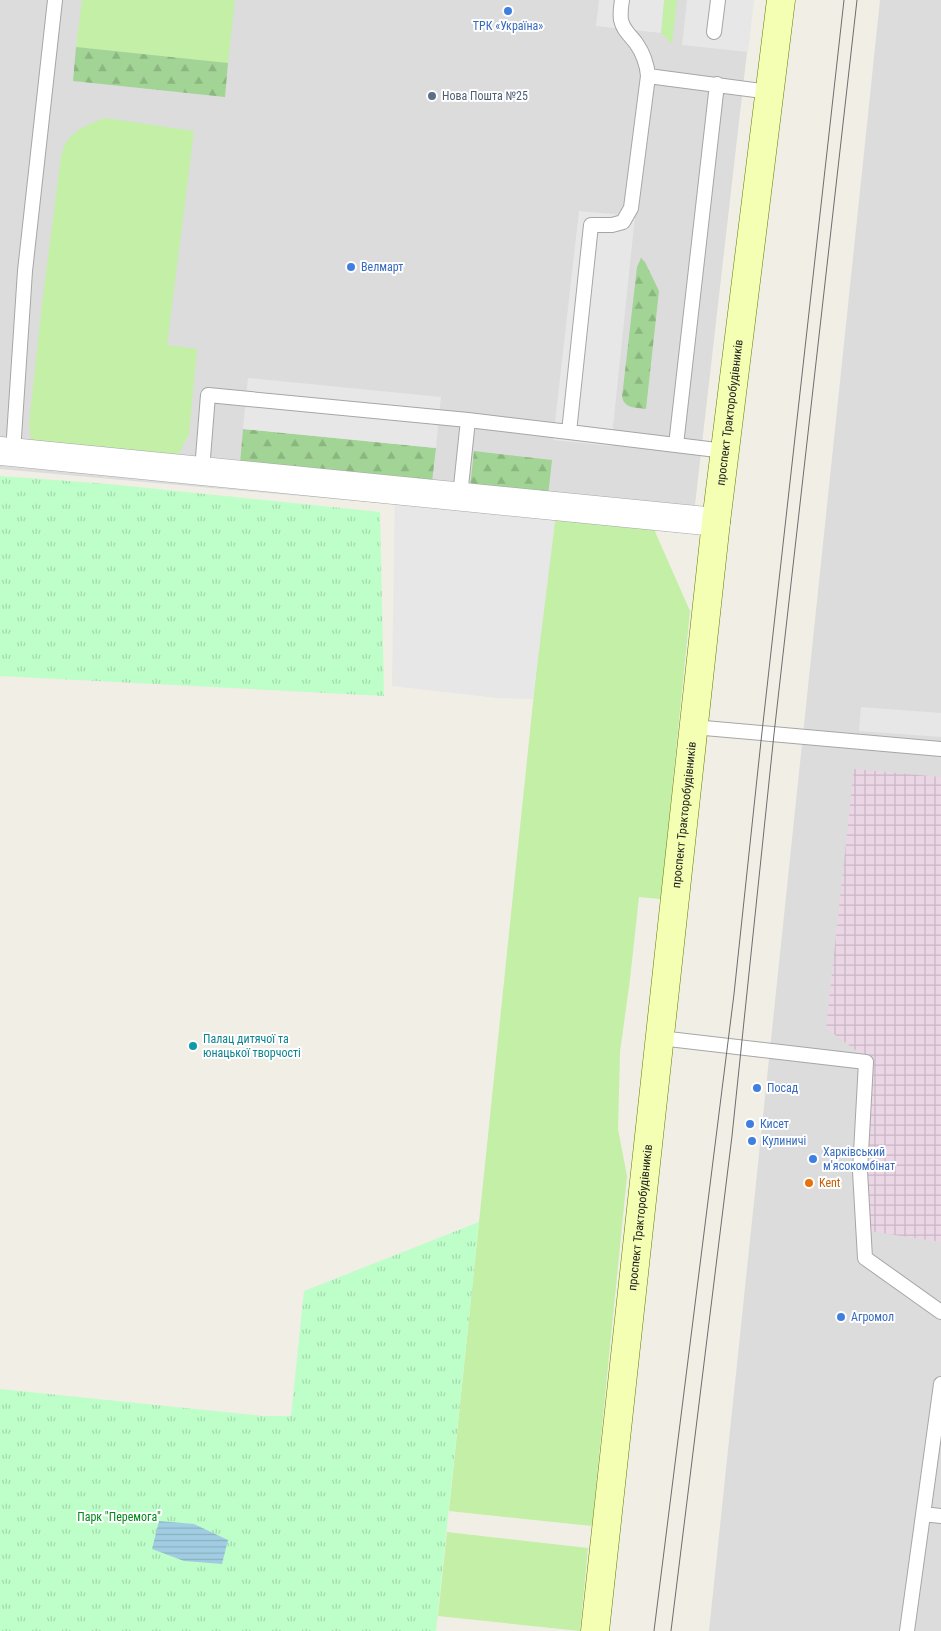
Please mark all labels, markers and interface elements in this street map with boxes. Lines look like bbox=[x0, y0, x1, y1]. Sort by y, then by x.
marker: ТРК «Україна» bbox=[502, 5, 514, 17]
place label: ТРК «Україна» bbox=[473, 19, 543, 33]
place label: Нова Пошта №25 bbox=[442, 89, 528, 103]
marker: Нова Пошта №25 bbox=[426, 90, 438, 102]
place label: Велмарт bbox=[361, 260, 403, 274]
marker: Велмарт bbox=[345, 261, 357, 273]
street label: проспект Тракторобудівників bbox=[714, 339, 746, 486]
street label: проспект Тракторобудівників bbox=[669, 741, 699, 889]
place label: Палац дитячої та юнацької творчості bbox=[203, 1032, 301, 1060]
marker: Палац дитячої та юнацької творчості bbox=[187, 1040, 199, 1052]
place label: Посад bbox=[767, 1081, 799, 1095]
marker: Посад bbox=[751, 1082, 763, 1094]
place label: Кисет bbox=[760, 1117, 789, 1131]
marker: Кисет bbox=[744, 1118, 756, 1130]
place label: Кулиничі bbox=[762, 1134, 806, 1148]
marker: Кулиничі bbox=[746, 1135, 758, 1147]
street label: проспект Тракторобудівників bbox=[625, 1144, 655, 1291]
place label: Харківський м'ясокомбінат bbox=[823, 1145, 895, 1173]
marker: Харківський м'ясокомбінат bbox=[807, 1153, 819, 1165]
place label: Kent bbox=[819, 1176, 841, 1190]
marker: Kent bbox=[803, 1177, 815, 1189]
place label: Агромол bbox=[851, 1310, 894, 1324]
marker: Агромол bbox=[835, 1311, 847, 1323]
park label: Парк "Перемога" bbox=[77, 1510, 161, 1524]

